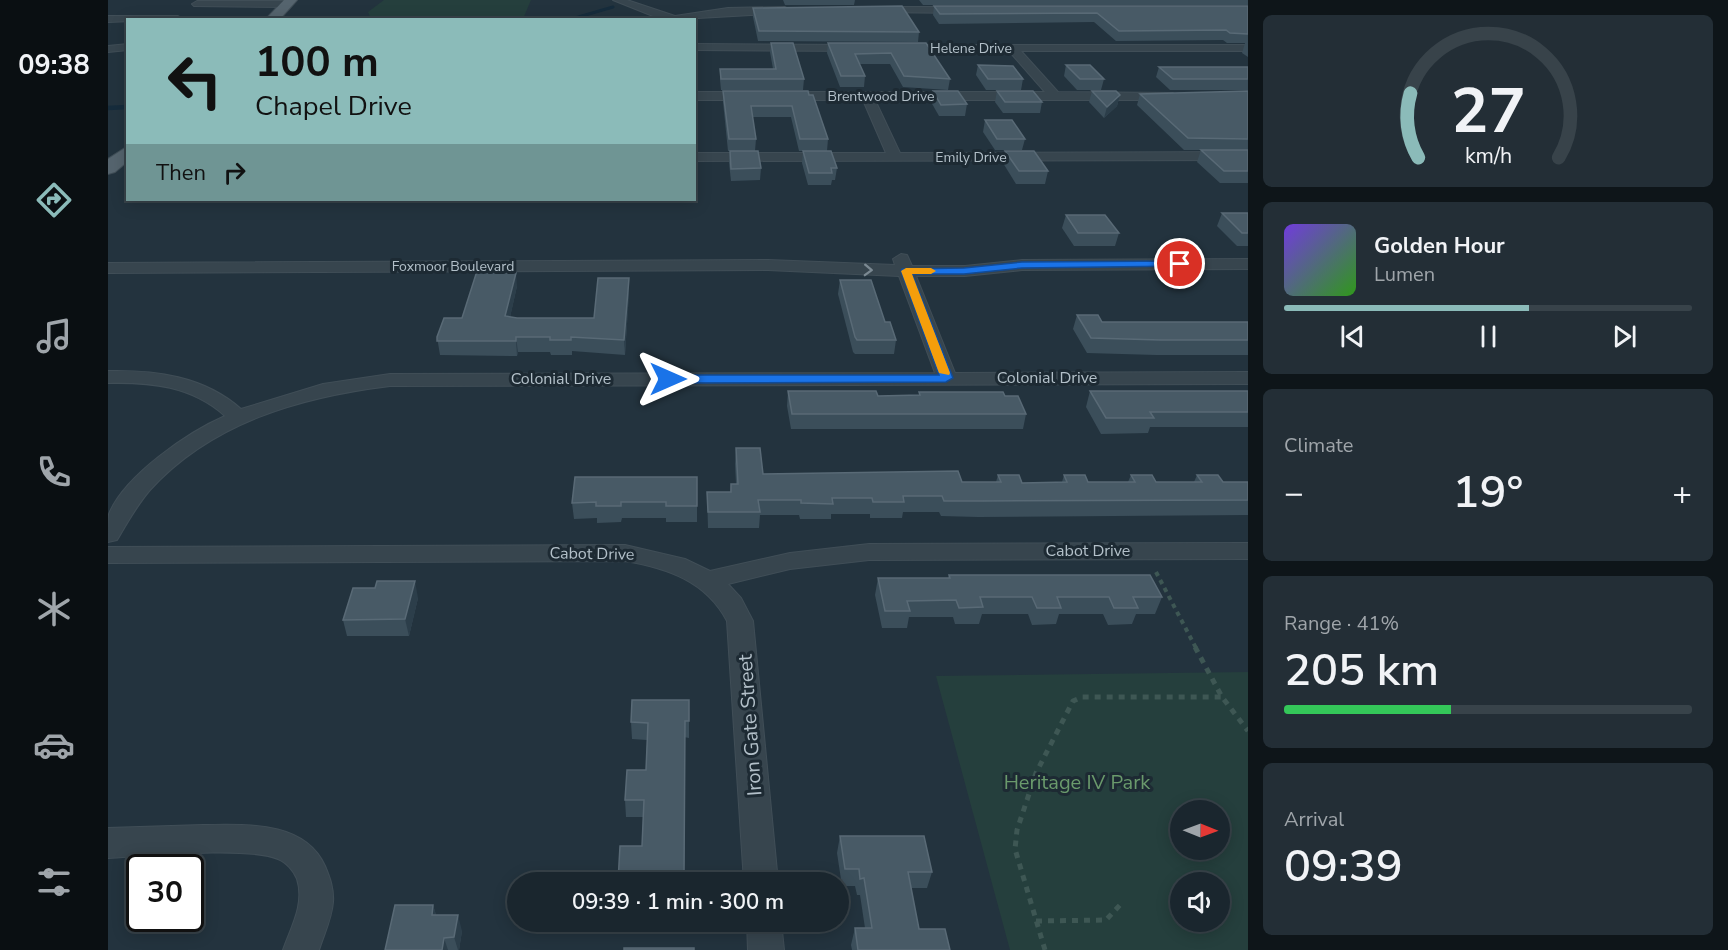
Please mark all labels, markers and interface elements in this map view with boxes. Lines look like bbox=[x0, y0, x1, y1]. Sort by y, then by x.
text: 100 m bbox=[255, 34, 379, 91]
street label: Helene Drive bbox=[930, 39, 1012, 58]
icon: left bbox=[156, 42, 234, 120]
text: 09:38 bbox=[18, 47, 90, 84]
text: 27 bbox=[1451, 69, 1525, 154]
street label: Brentwood Drive bbox=[828, 87, 934, 106]
text: Chapel Drive bbox=[255, 88, 412, 125]
text: km/h bbox=[1464, 141, 1512, 171]
street label: Emily Drive bbox=[935, 148, 1007, 167]
icon: right bbox=[218, 156, 251, 189]
text: Then bbox=[156, 158, 206, 188]
icon: directions bbox=[33, 179, 75, 221]
text: Golden Hour bbox=[1374, 231, 1505, 261]
pin bbox=[1154, 238, 1205, 289]
icon: arrive bbox=[1163, 247, 1196, 280]
street label: Foxmoor Boulevard bbox=[392, 257, 514, 276]
text: Lumen bbox=[1374, 261, 1435, 288]
one-way arrow bbox=[864, 264, 873, 276]
icon: music bbox=[33, 315, 75, 357]
icon: previous bbox=[1336, 320, 1369, 353]
icon: pause bbox=[1472, 320, 1505, 353]
icon: next bbox=[1608, 320, 1641, 353]
position arrow bbox=[636, 347, 700, 411]
street label: Colonial Drive bbox=[997, 367, 1097, 389]
street label: Colonial Drive bbox=[511, 368, 611, 390]
text: Climate bbox=[1284, 432, 1353, 459]
icon: phone bbox=[33, 451, 75, 493]
text: 19° bbox=[1453, 462, 1523, 523]
text: − bbox=[1284, 471, 1304, 516]
text: + bbox=[1672, 471, 1692, 516]
street label: Cabot Drive bbox=[1046, 540, 1130, 562]
street label: Cabot Drive bbox=[549, 542, 635, 566]
icon: climate bbox=[33, 588, 75, 630]
text: Range · 41% bbox=[1284, 610, 1399, 637]
text: 205 km bbox=[1284, 640, 1439, 701]
street label: Iron Gate Street bbox=[732, 652, 768, 797]
icon: car bbox=[33, 724, 75, 766]
park label: Heritage IV Park bbox=[1004, 769, 1151, 796]
north arrow bbox=[1170, 800, 1230, 860]
map controls bbox=[1170, 800, 1230, 932]
text: Arrival bbox=[1284, 806, 1344, 833]
text: 09:39 bbox=[1284, 836, 1403, 897]
speed limit sign: 30 bbox=[126, 854, 204, 932]
icon: filters bbox=[33, 861, 75, 903]
button: sound bbox=[1170, 872, 1230, 932]
text: 09:39 · 1 min · 300 m bbox=[572, 887, 784, 917]

